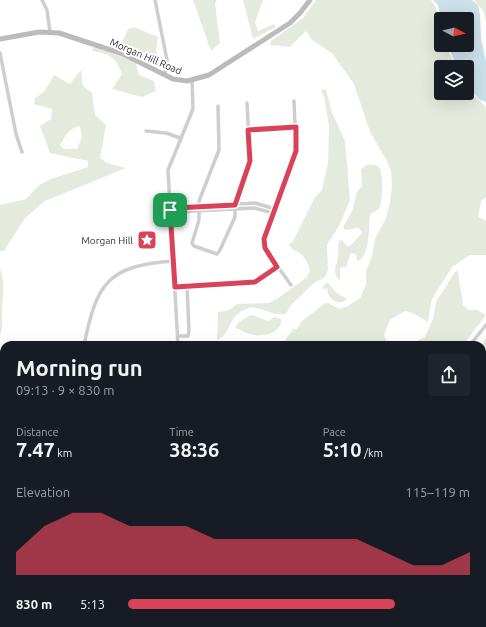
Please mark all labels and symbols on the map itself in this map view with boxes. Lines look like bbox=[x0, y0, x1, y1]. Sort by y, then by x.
north arrow bbox=[434, 12, 474, 52]
street label: Morgan Hill Road bbox=[108, 36, 184, 77]
pin bbox=[153, 193, 187, 227]
place icon: Morgan Hill bbox=[136, 229, 158, 251]
place label: Morgan Hill bbox=[81, 235, 133, 246]

